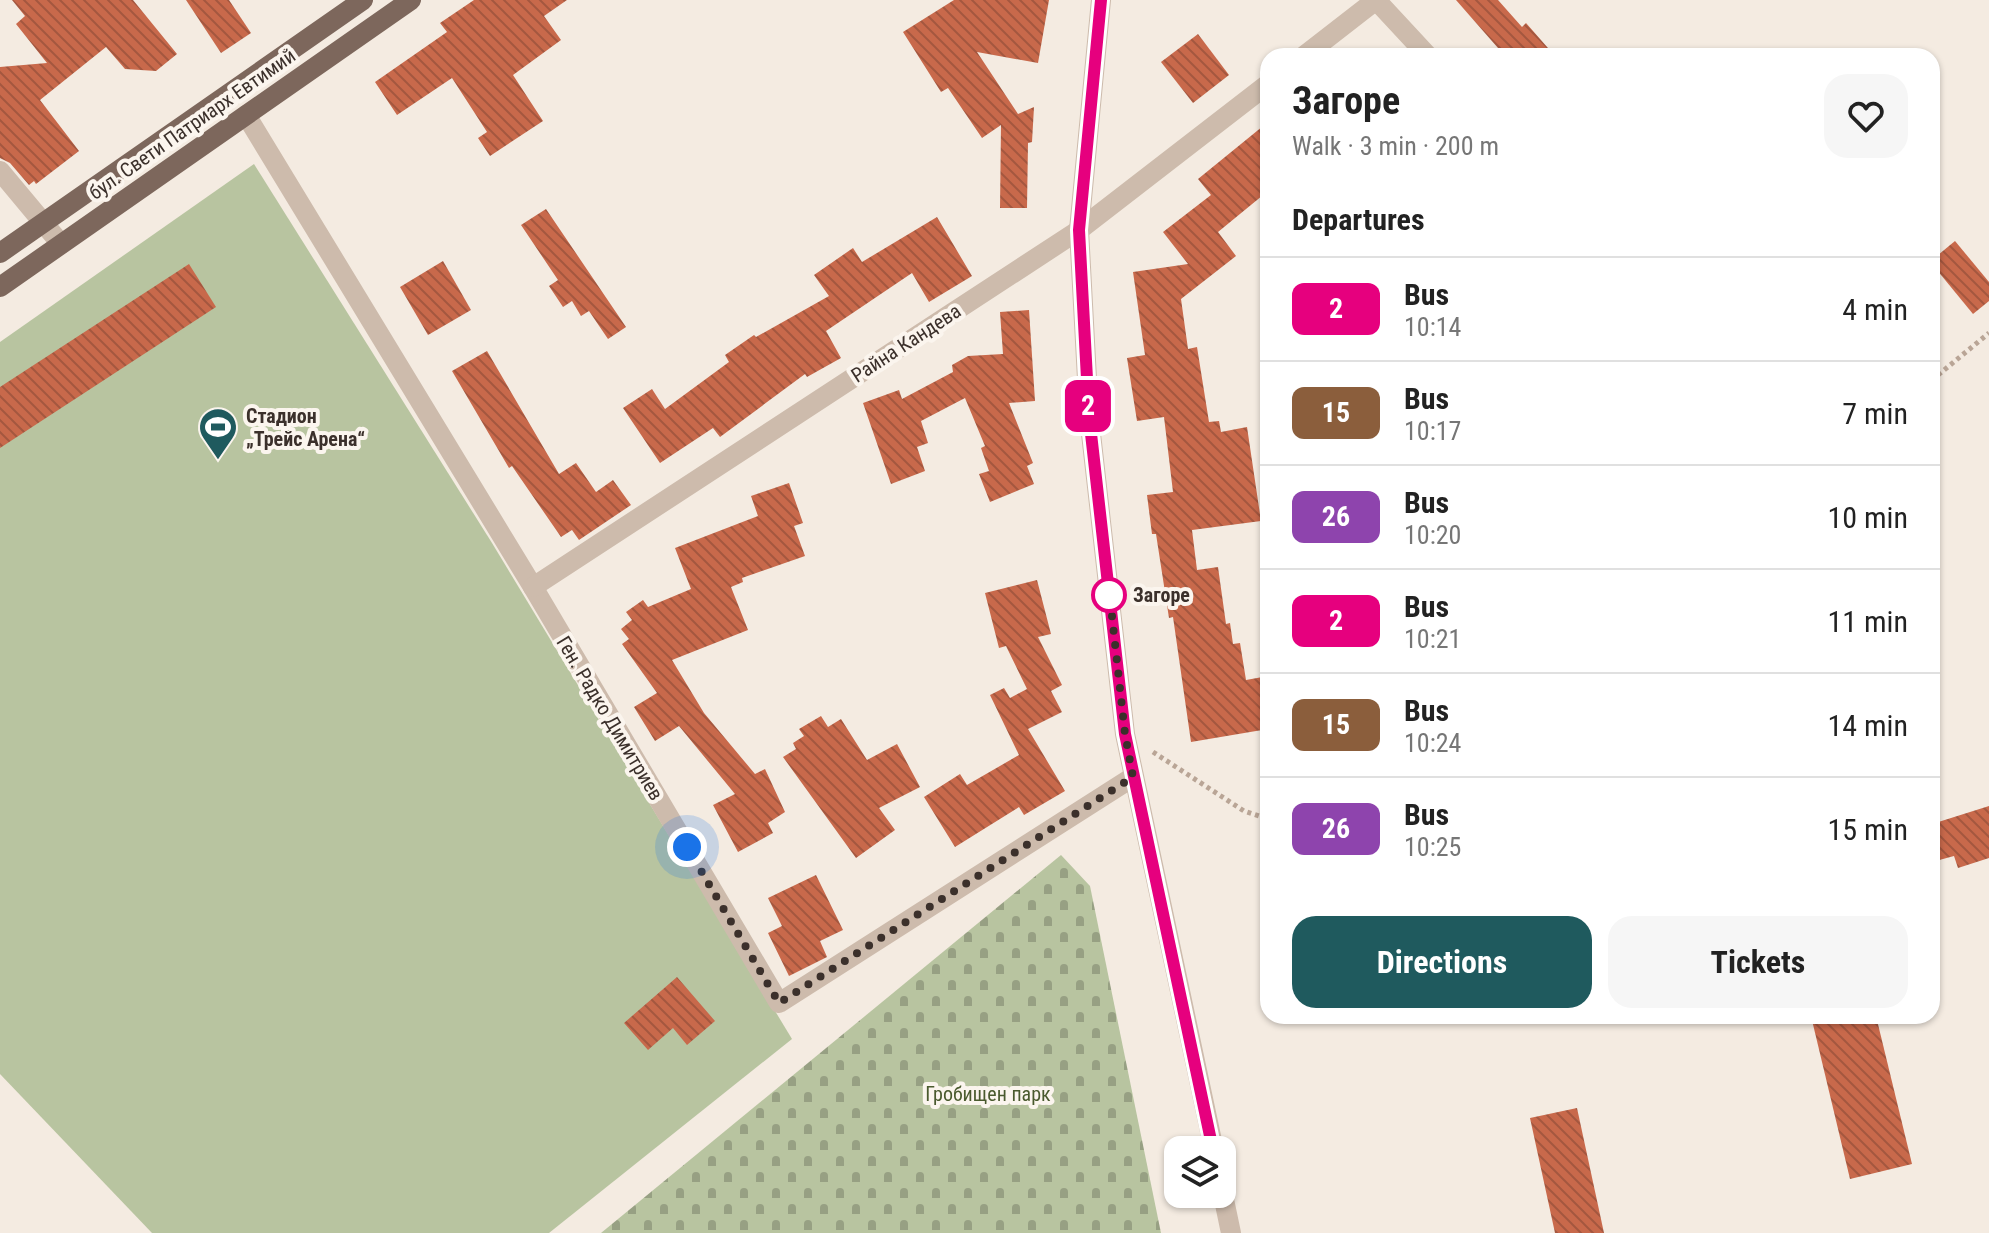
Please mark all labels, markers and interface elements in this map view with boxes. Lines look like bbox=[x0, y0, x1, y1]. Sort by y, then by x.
street label: бул. Свети Патриарх Евтимий bbox=[84, 43, 300, 205]
button: heart bbox=[1824, 74, 1908, 158]
text: Загоре bbox=[1292, 79, 1400, 123]
text: Walk · 3 min · 200 m bbox=[1292, 131, 1499, 161]
text: Departures bbox=[1292, 202, 1425, 237]
text: Bus bbox=[1404, 277, 1449, 312]
text: 2 bbox=[1329, 292, 1343, 325]
text: 4 min bbox=[1842, 292, 1908, 327]
street label: Райна Кандева bbox=[847, 299, 965, 387]
text: 10:14 bbox=[1404, 312, 1461, 342]
line badge: 2 bbox=[1062, 380, 1114, 432]
text: Bus bbox=[1404, 381, 1449, 416]
text: 2 bbox=[1081, 389, 1095, 422]
text: 15 bbox=[1322, 396, 1350, 429]
text: 7 min bbox=[1842, 396, 1908, 431]
place label: Стадион „Трейс Арена“ bbox=[246, 404, 365, 451]
sports icon: Стадион „Трейс Арена“ bbox=[197, 406, 239, 461]
text: 10:17 bbox=[1404, 416, 1461, 446]
text: Bus bbox=[1404, 485, 1449, 520]
text: 26 bbox=[1322, 500, 1350, 533]
text: 10 min bbox=[1827, 500, 1908, 535]
text: 10:20 bbox=[1404, 520, 1461, 550]
marker: Загоре bbox=[1092, 578, 1126, 612]
place label: Загоре bbox=[1133, 583, 1190, 607]
text: Bus bbox=[1404, 589, 1449, 624]
text: 2 bbox=[1329, 604, 1343, 637]
text: 11 min bbox=[1827, 604, 1908, 639]
text: 10:21 bbox=[1404, 624, 1461, 654]
street label: Ген. Радко Димитриев bbox=[552, 632, 668, 804]
text: Bus bbox=[1404, 693, 1449, 728]
text: 15 bbox=[1322, 708, 1350, 741]
text: 14 min bbox=[1827, 708, 1908, 743]
text: 10:24 bbox=[1404, 728, 1461, 758]
text: Bus bbox=[1404, 797, 1449, 832]
text: 26 bbox=[1322, 812, 1350, 845]
text: 15 min bbox=[1827, 812, 1908, 847]
your location bbox=[667, 827, 707, 867]
text: 10:25 bbox=[1404, 832, 1461, 862]
button: Directions bbox=[1292, 916, 1592, 1008]
button: Tickets bbox=[1608, 916, 1908, 1008]
park label: Гробищен парк bbox=[925, 1082, 1051, 1106]
map controls bbox=[1164, 1136, 1236, 1208]
button: layers bbox=[1164, 1136, 1236, 1208]

